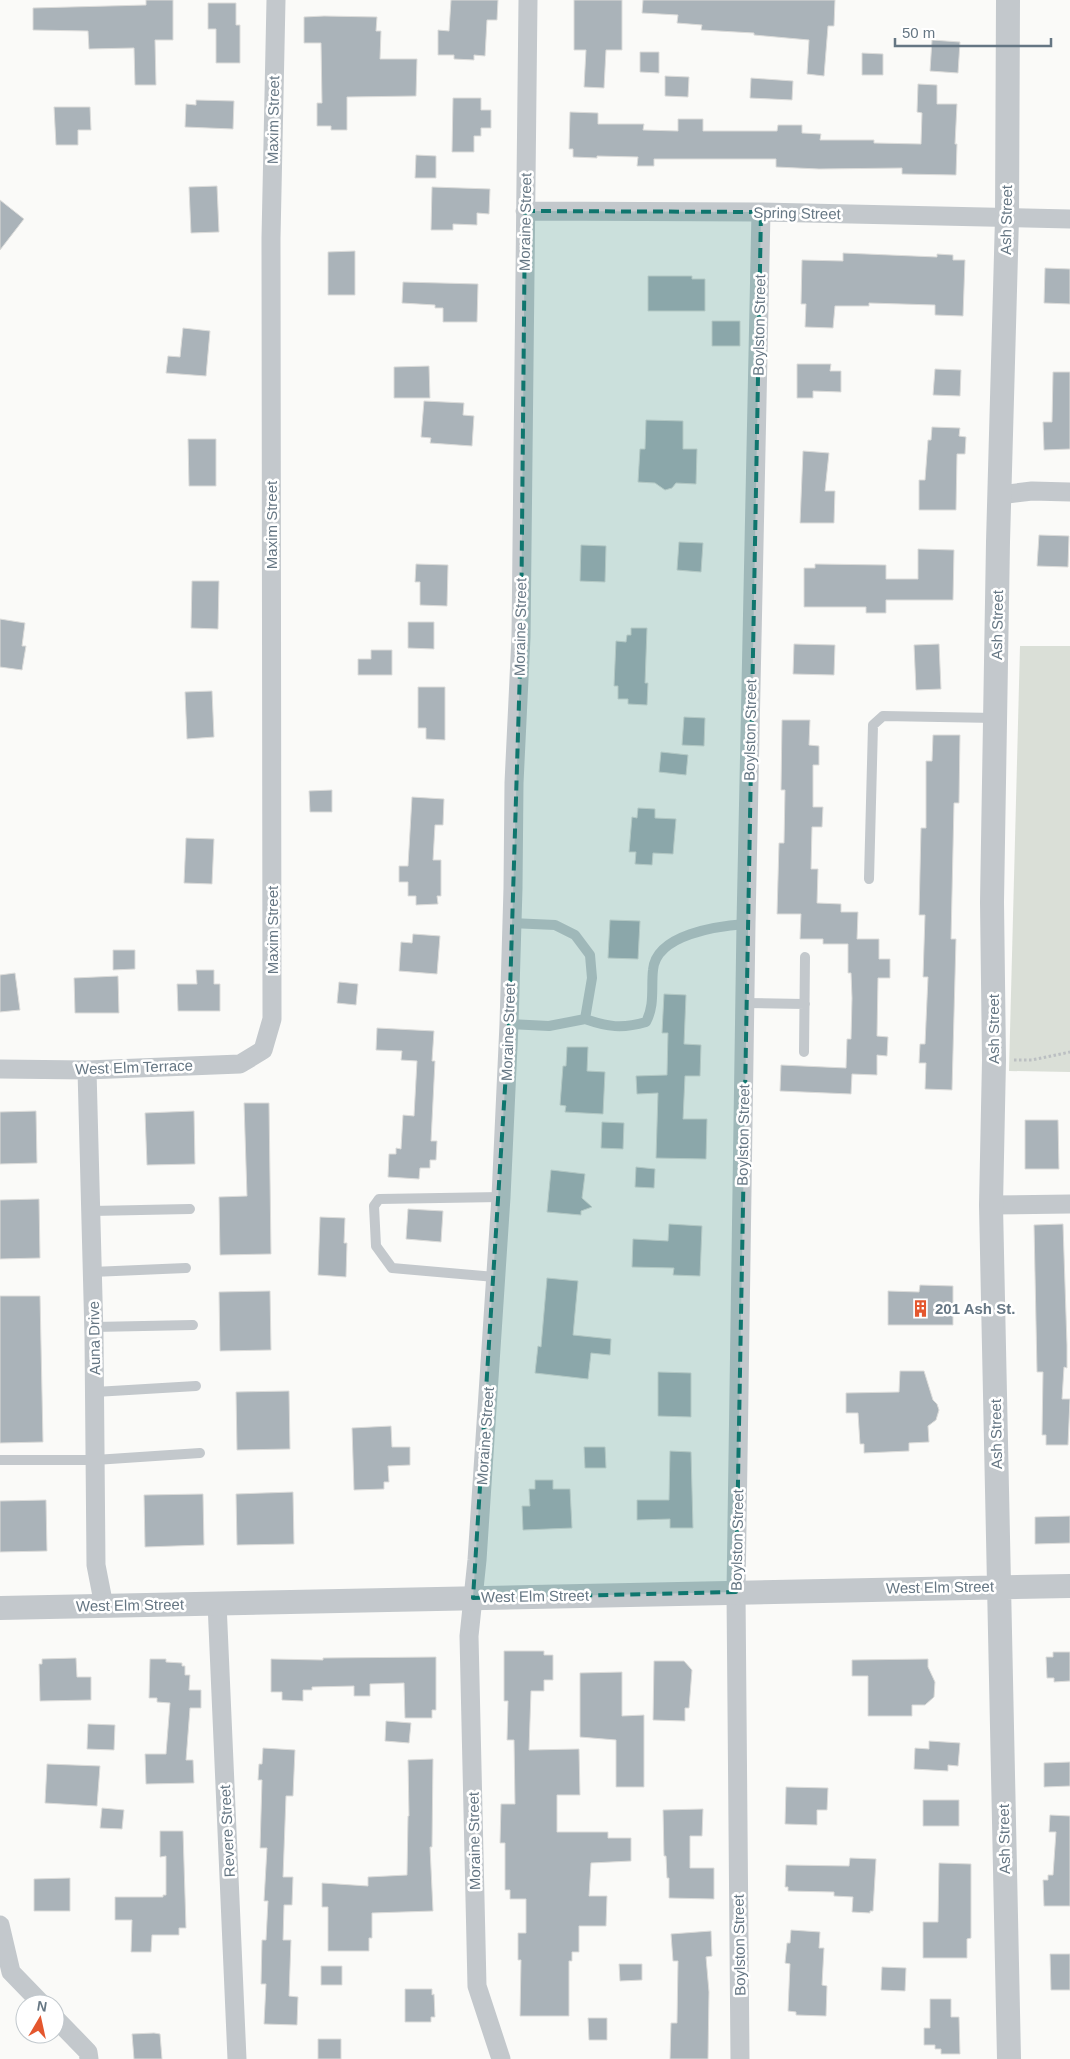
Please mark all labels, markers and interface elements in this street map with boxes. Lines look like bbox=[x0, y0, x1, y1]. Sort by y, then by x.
scale bar bbox=[895, 15, 1051, 47]
text: 50 m bbox=[902, 24, 935, 41]
street label: Maxim Street bbox=[264, 75, 282, 164]
street label: Moraine Street bbox=[516, 172, 534, 271]
street label: Ash Street bbox=[997, 184, 1015, 255]
street label: Spring Street bbox=[753, 204, 842, 222]
street label: Boylston Street bbox=[750, 273, 768, 376]
street label: Maxim Street bbox=[263, 480, 280, 569]
street label: Moraine Street bbox=[511, 577, 529, 676]
street label: Ash Street bbox=[988, 589, 1006, 660]
street label: Boylston Street bbox=[741, 678, 759, 781]
street label: Maxim Street bbox=[264, 885, 281, 974]
street label: Moraine Street bbox=[498, 982, 518, 1081]
street label: Ash Street bbox=[985, 993, 1002, 1064]
street label: West Elm Terrace bbox=[75, 1056, 193, 1078]
street label: Boylston Street bbox=[734, 1083, 752, 1186]
building icon: 201 Ash St. bbox=[911, 1298, 931, 1318]
place label: 201 Ash St. bbox=[935, 1300, 1015, 1317]
street label: Auna Drive bbox=[85, 1301, 103, 1375]
street label: Moraine Street bbox=[473, 1386, 497, 1486]
street label: Ash Street bbox=[987, 1398, 1005, 1469]
street label: Boylston Street bbox=[728, 1488, 746, 1591]
street label: West Elm Street bbox=[886, 1578, 995, 1596]
street label: West Elm Street bbox=[481, 1587, 590, 1605]
street label: West Elm Street bbox=[76, 1596, 185, 1614]
street label: Revere Street bbox=[216, 1784, 238, 1878]
street label: Moraine Street bbox=[465, 1791, 483, 1890]
street label: Ash Street bbox=[995, 1803, 1013, 1874]
street label: Boylston Street bbox=[730, 1893, 748, 1996]
north arrow bbox=[15, 1994, 65, 2044]
text: N bbox=[36, 1997, 48, 2015]

